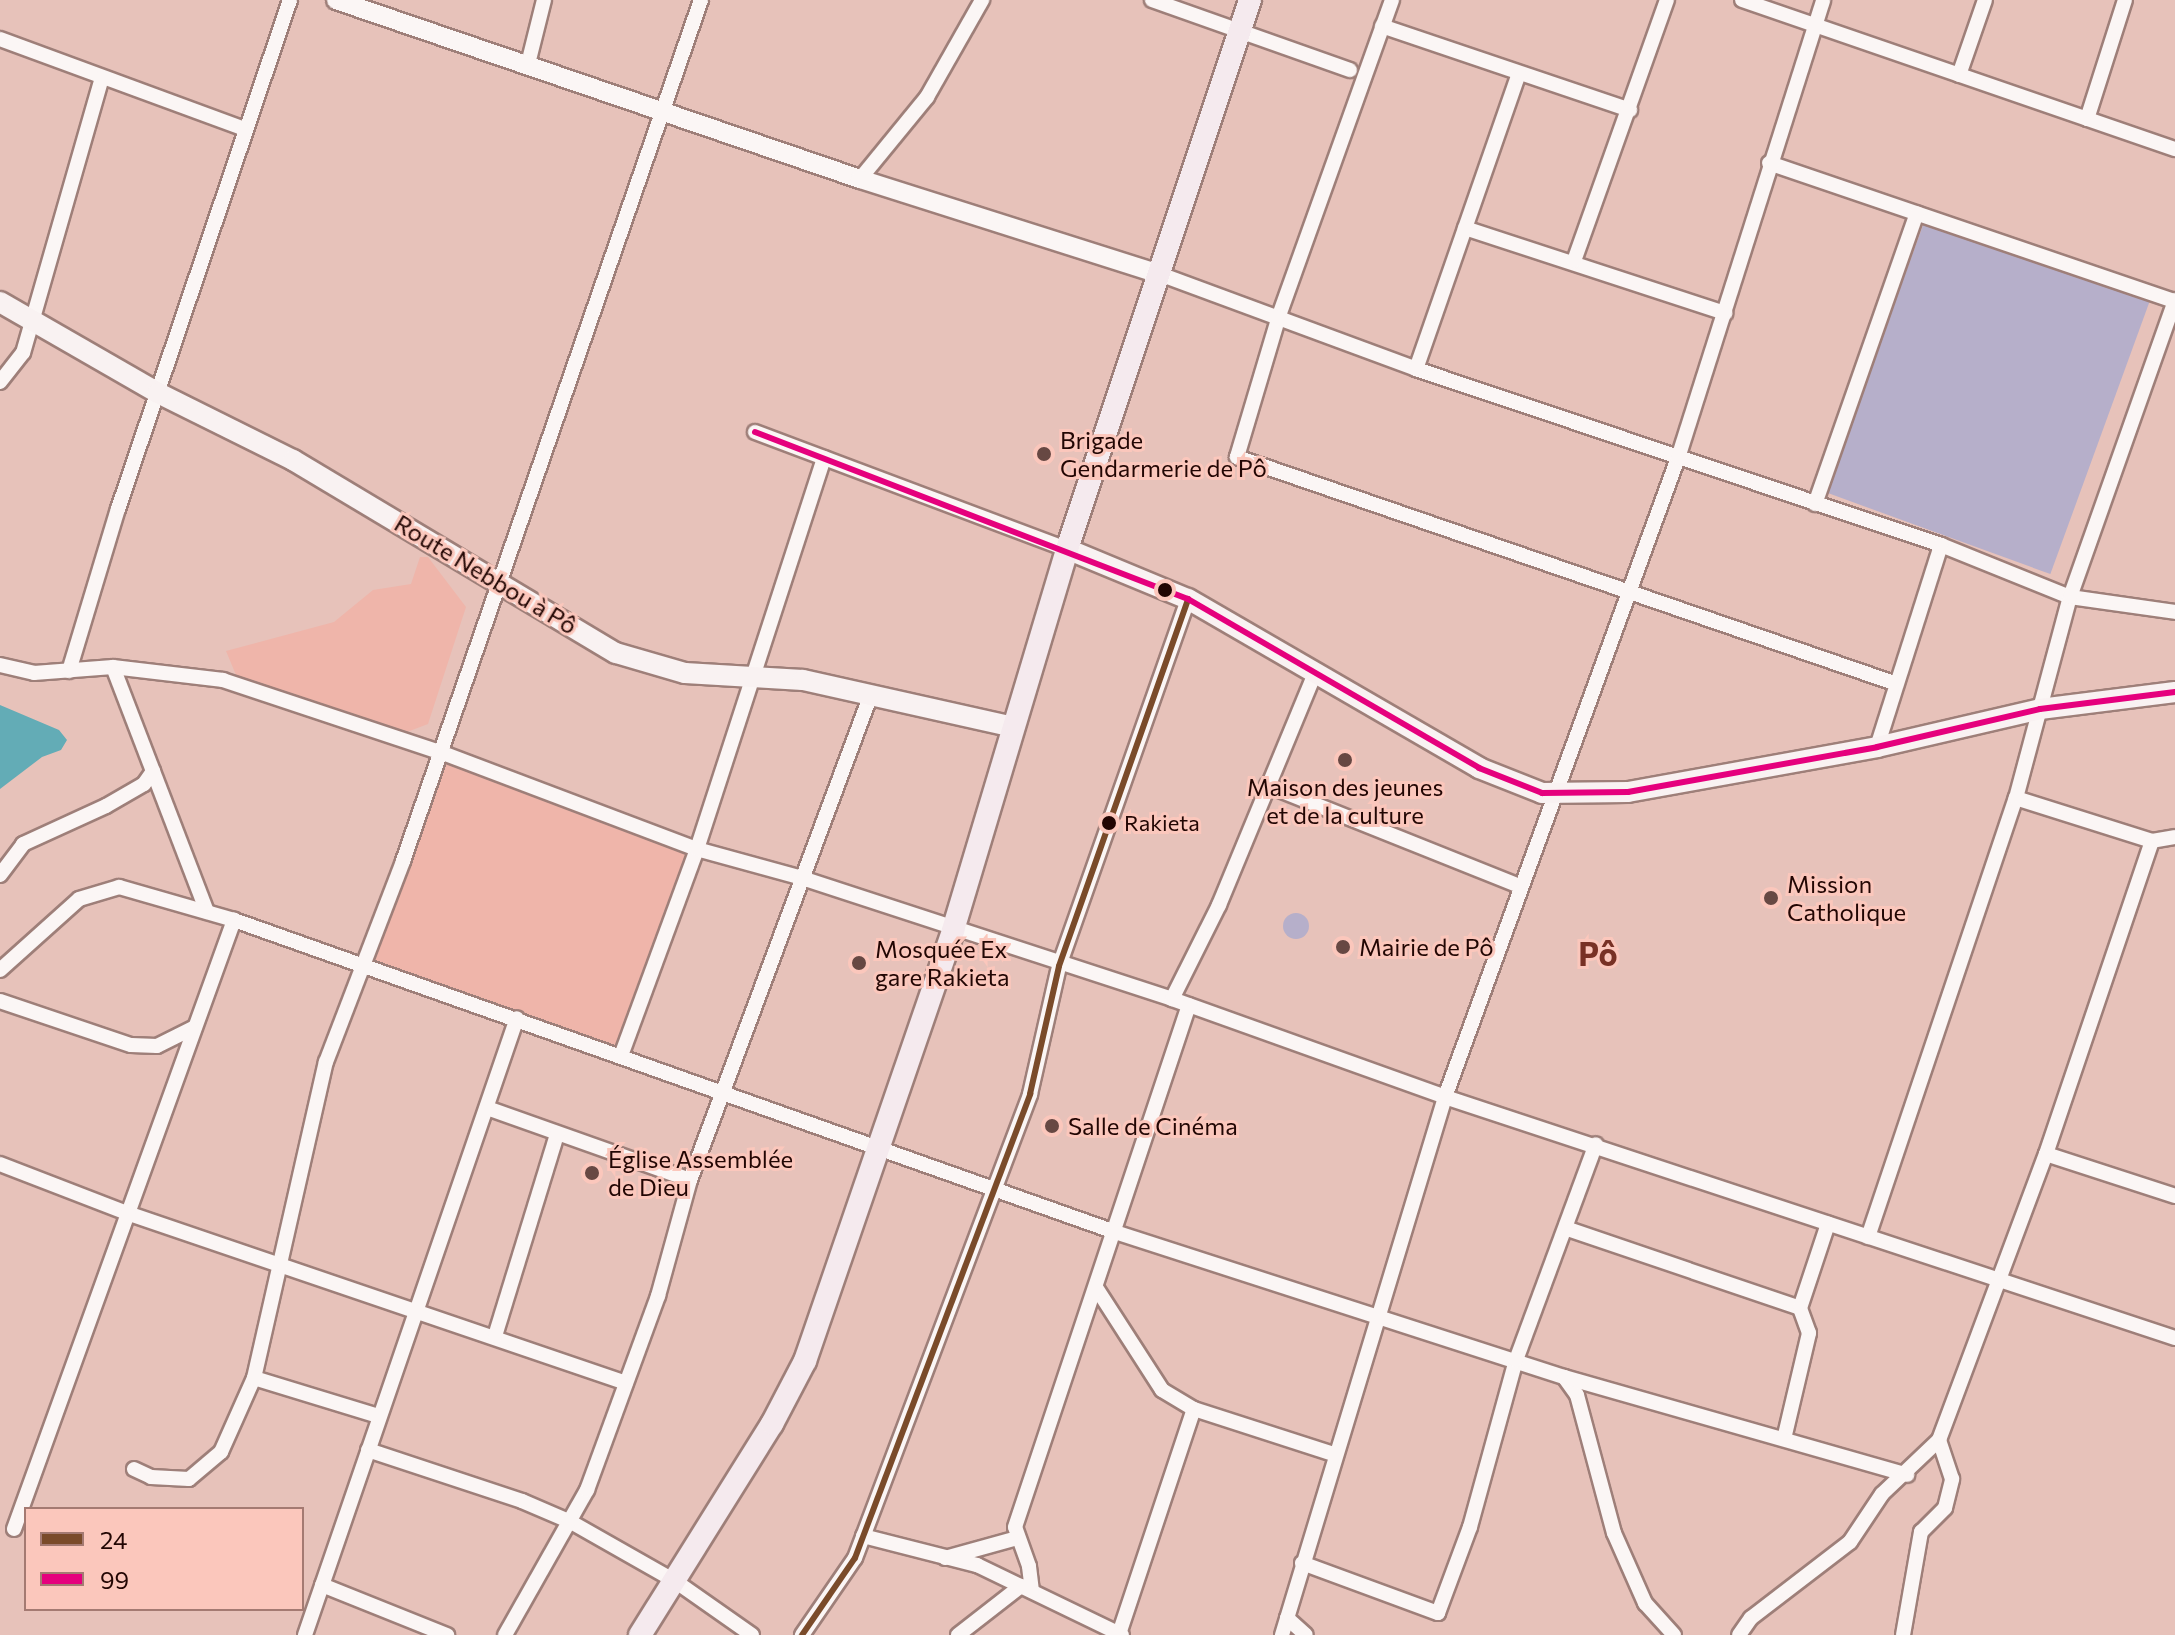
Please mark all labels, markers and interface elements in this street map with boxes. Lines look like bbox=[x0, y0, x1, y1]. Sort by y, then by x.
place label: Brigade Gendarmerie de Pô bbox=[1060, 426, 1267, 482]
marker: Brigade Gendarmerie de Pô bbox=[1035, 445, 1053, 463]
street label: Route Nebbou à Pô bbox=[390, 508, 582, 640]
unlabelled marker bbox=[1157, 582, 1173, 598]
marker: Maison des jeunes et de la culture bbox=[1336, 751, 1354, 769]
place label: Maison des jeunes et de la culture bbox=[1247, 773, 1443, 829]
place label: Rakieta bbox=[1124, 810, 1200, 836]
marker: Rakieta bbox=[1101, 815, 1117, 831]
place label: Mission Catholique bbox=[1787, 870, 1906, 926]
marker: Mission Catholique bbox=[1762, 889, 1780, 907]
place label: Mairie de Pô bbox=[1359, 933, 1494, 961]
district label: Pô bbox=[1578, 934, 1618, 972]
place label: Mosquée Ex gare Rakieta bbox=[875, 935, 1009, 991]
marker: Mairie de Pô bbox=[1334, 938, 1352, 956]
marker: Mosquée Ex gare Rakieta bbox=[850, 954, 868, 972]
place label: Salle de Cinéma bbox=[1068, 1112, 1238, 1140]
marker: Salle de Cinéma bbox=[1043, 1117, 1061, 1135]
place label: Église Assemblée de Dieu bbox=[608, 1145, 793, 1201]
marker: Église Assemblée de Dieu bbox=[583, 1164, 601, 1182]
legend bbox=[24, 1507, 304, 1611]
text: 24 bbox=[100, 1525, 127, 1554]
text: 99 bbox=[100, 1565, 129, 1594]

